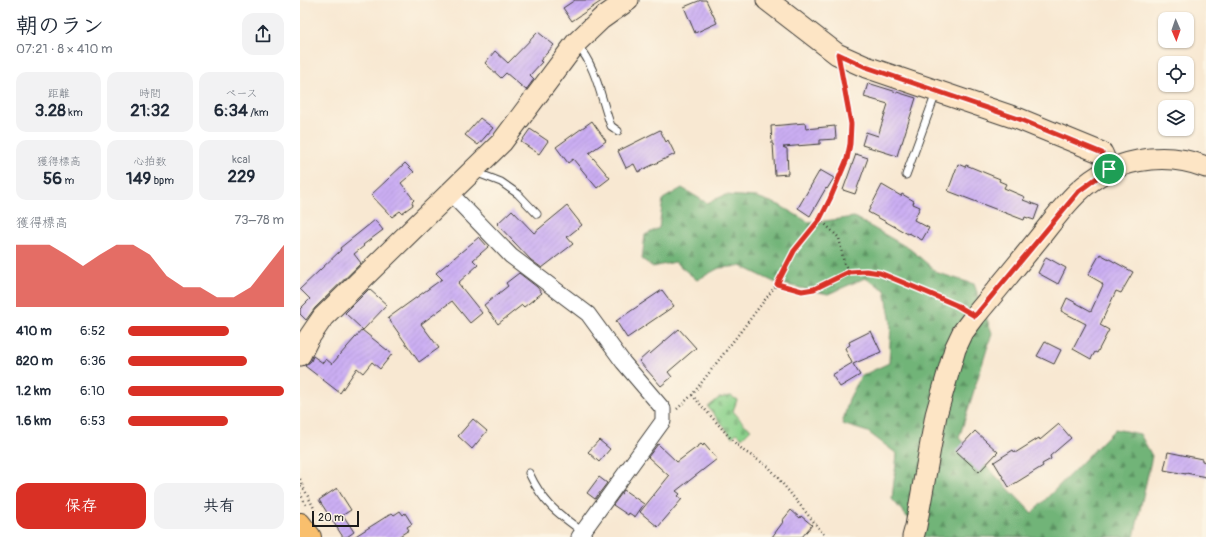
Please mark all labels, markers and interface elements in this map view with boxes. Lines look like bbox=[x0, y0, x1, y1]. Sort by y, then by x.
text: 朝のラン bbox=[16, 12, 104, 40]
north arrow bbox=[1158, 12, 1194, 48]
map controls bbox=[1158, 12, 1194, 136]
button: share bbox=[242, 13, 284, 55]
text: 07:21 · 8 × 410 m bbox=[16, 41, 113, 57]
button: locate bbox=[1158, 56, 1194, 92]
text: 距離 bbox=[48, 87, 70, 100]
text: 時間 bbox=[139, 87, 161, 100]
text: ペース bbox=[225, 87, 258, 100]
text: 3.28 bbox=[35, 100, 66, 121]
text: 21:32 bbox=[130, 100, 170, 121]
text: 6:34 bbox=[214, 100, 248, 121]
button: layers bbox=[1158, 100, 1194, 136]
text: km bbox=[66, 106, 83, 119]
text: /km bbox=[248, 106, 269, 119]
pin bbox=[1092, 152, 1126, 186]
text: kcal bbox=[232, 153, 250, 166]
text: 獲得標高 bbox=[37, 155, 81, 168]
text: 心拍数 bbox=[133, 155, 166, 168]
icon: arrive bbox=[1098, 158, 1120, 180]
text: 229 bbox=[227, 166, 255, 187]
text: 56 bbox=[43, 168, 62, 189]
text: 149 bbox=[126, 168, 151, 189]
text: m bbox=[62, 174, 74, 187]
text: bpm bbox=[151, 174, 174, 187]
text: 73–78 m bbox=[234, 212, 284, 228]
text: 獲得標高 bbox=[16, 215, 68, 231]
text: 410 m bbox=[16, 323, 52, 339]
text: 6:52 bbox=[80, 323, 105, 339]
text: 820 m bbox=[16, 353, 53, 369]
text: 6:36 bbox=[80, 353, 106, 369]
text: 1.2 km bbox=[16, 383, 51, 399]
text: 6:10 bbox=[80, 383, 105, 399]
text: 1.6 km bbox=[16, 413, 51, 429]
text: 6:53 bbox=[80, 413, 105, 429]
button: 保存 bbox=[16, 483, 146, 529]
button: 共有 bbox=[154, 483, 284, 529]
scale bar bbox=[312, 509, 359, 528]
text: 20 m bbox=[318, 511, 344, 524]

